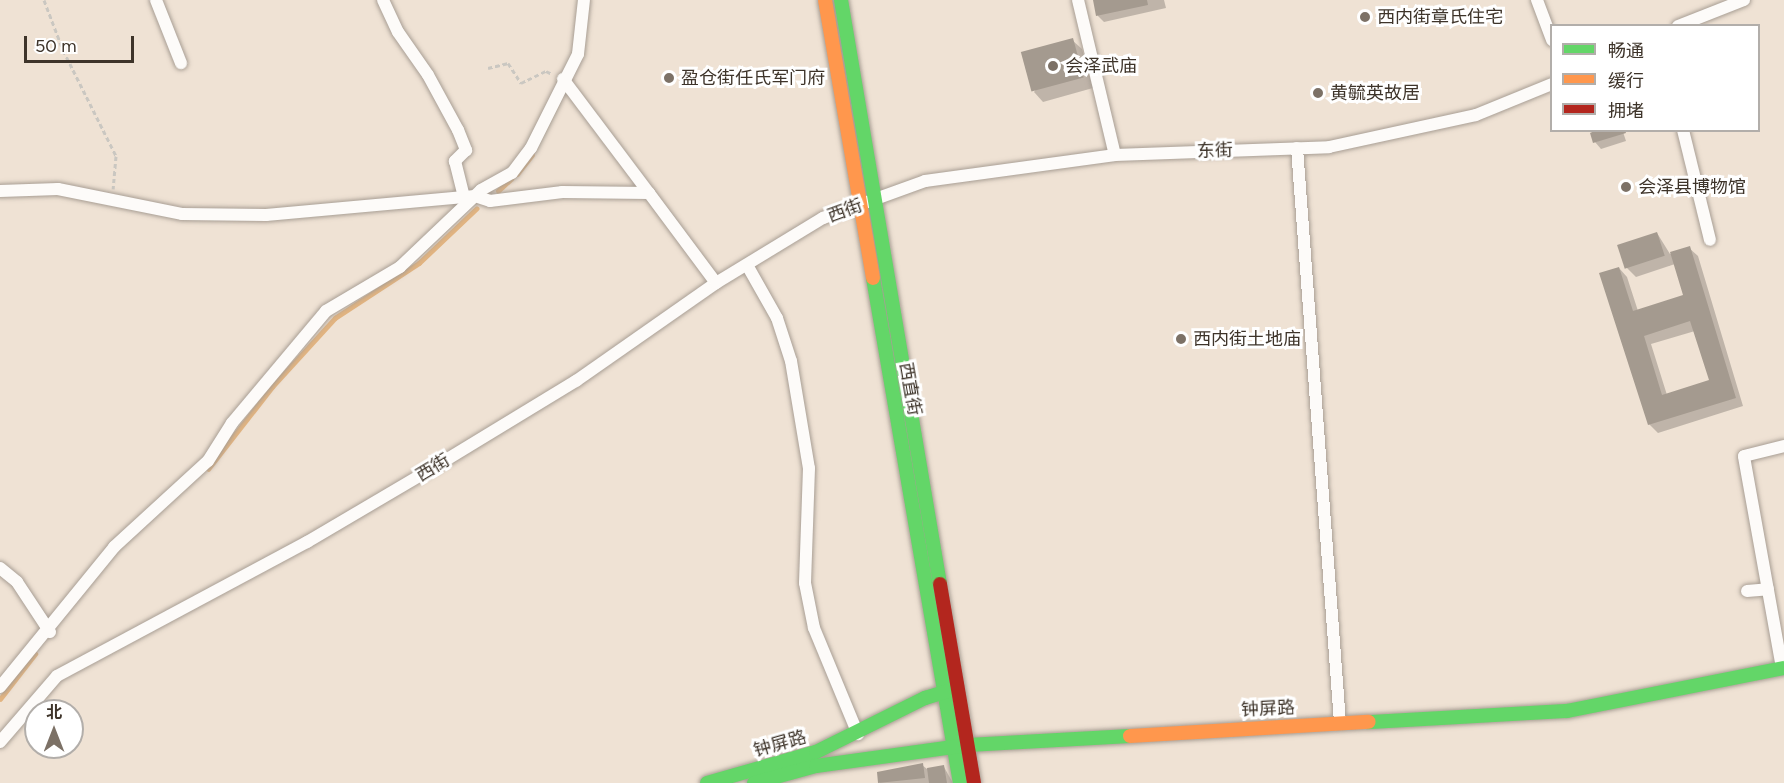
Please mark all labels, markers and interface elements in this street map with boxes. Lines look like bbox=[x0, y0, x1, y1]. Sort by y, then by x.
place label: 西内街章氏住宅 bbox=[1377, 6, 1503, 28]
marker: 西内街章氏住宅 bbox=[1358, 10, 1372, 24]
scale bar bbox=[27, 24, 136, 62]
legend bbox=[1550, 24, 1760, 132]
text: 50 m bbox=[35, 35, 77, 57]
text: 畅通 bbox=[1608, 40, 1644, 62]
place label: 会泽武庙 bbox=[1065, 55, 1137, 77]
marker: 会泽武庙 bbox=[1046, 59, 1060, 73]
place label: 盈仓街任氏军门府 bbox=[681, 67, 825, 89]
text: 缓行 bbox=[1608, 70, 1644, 92]
marker: 盈仓街任氏军门府 bbox=[662, 71, 676, 85]
place label: 黄毓英故居 bbox=[1330, 82, 1420, 104]
marker: 黄毓英故居 bbox=[1311, 86, 1325, 100]
text: 拥堵 bbox=[1608, 100, 1644, 122]
street label: 东街 bbox=[1197, 140, 1233, 162]
place label: 会泽县博物馆 bbox=[1638, 176, 1746, 198]
marker: 会泽县博物馆 bbox=[1619, 180, 1633, 194]
street label: 西街 bbox=[824, 195, 866, 227]
place label: 西内街土地庙 bbox=[1193, 328, 1301, 350]
marker: 西内街土地庙 bbox=[1174, 332, 1188, 346]
street label: 西直街 bbox=[895, 361, 925, 417]
street label: 西街 bbox=[412, 449, 454, 487]
street label: 钟屏路 bbox=[1240, 697, 1296, 721]
north arrow bbox=[24, 699, 84, 759]
text: 北 bbox=[46, 703, 62, 722]
street label: 钟屏路 bbox=[751, 726, 809, 762]

